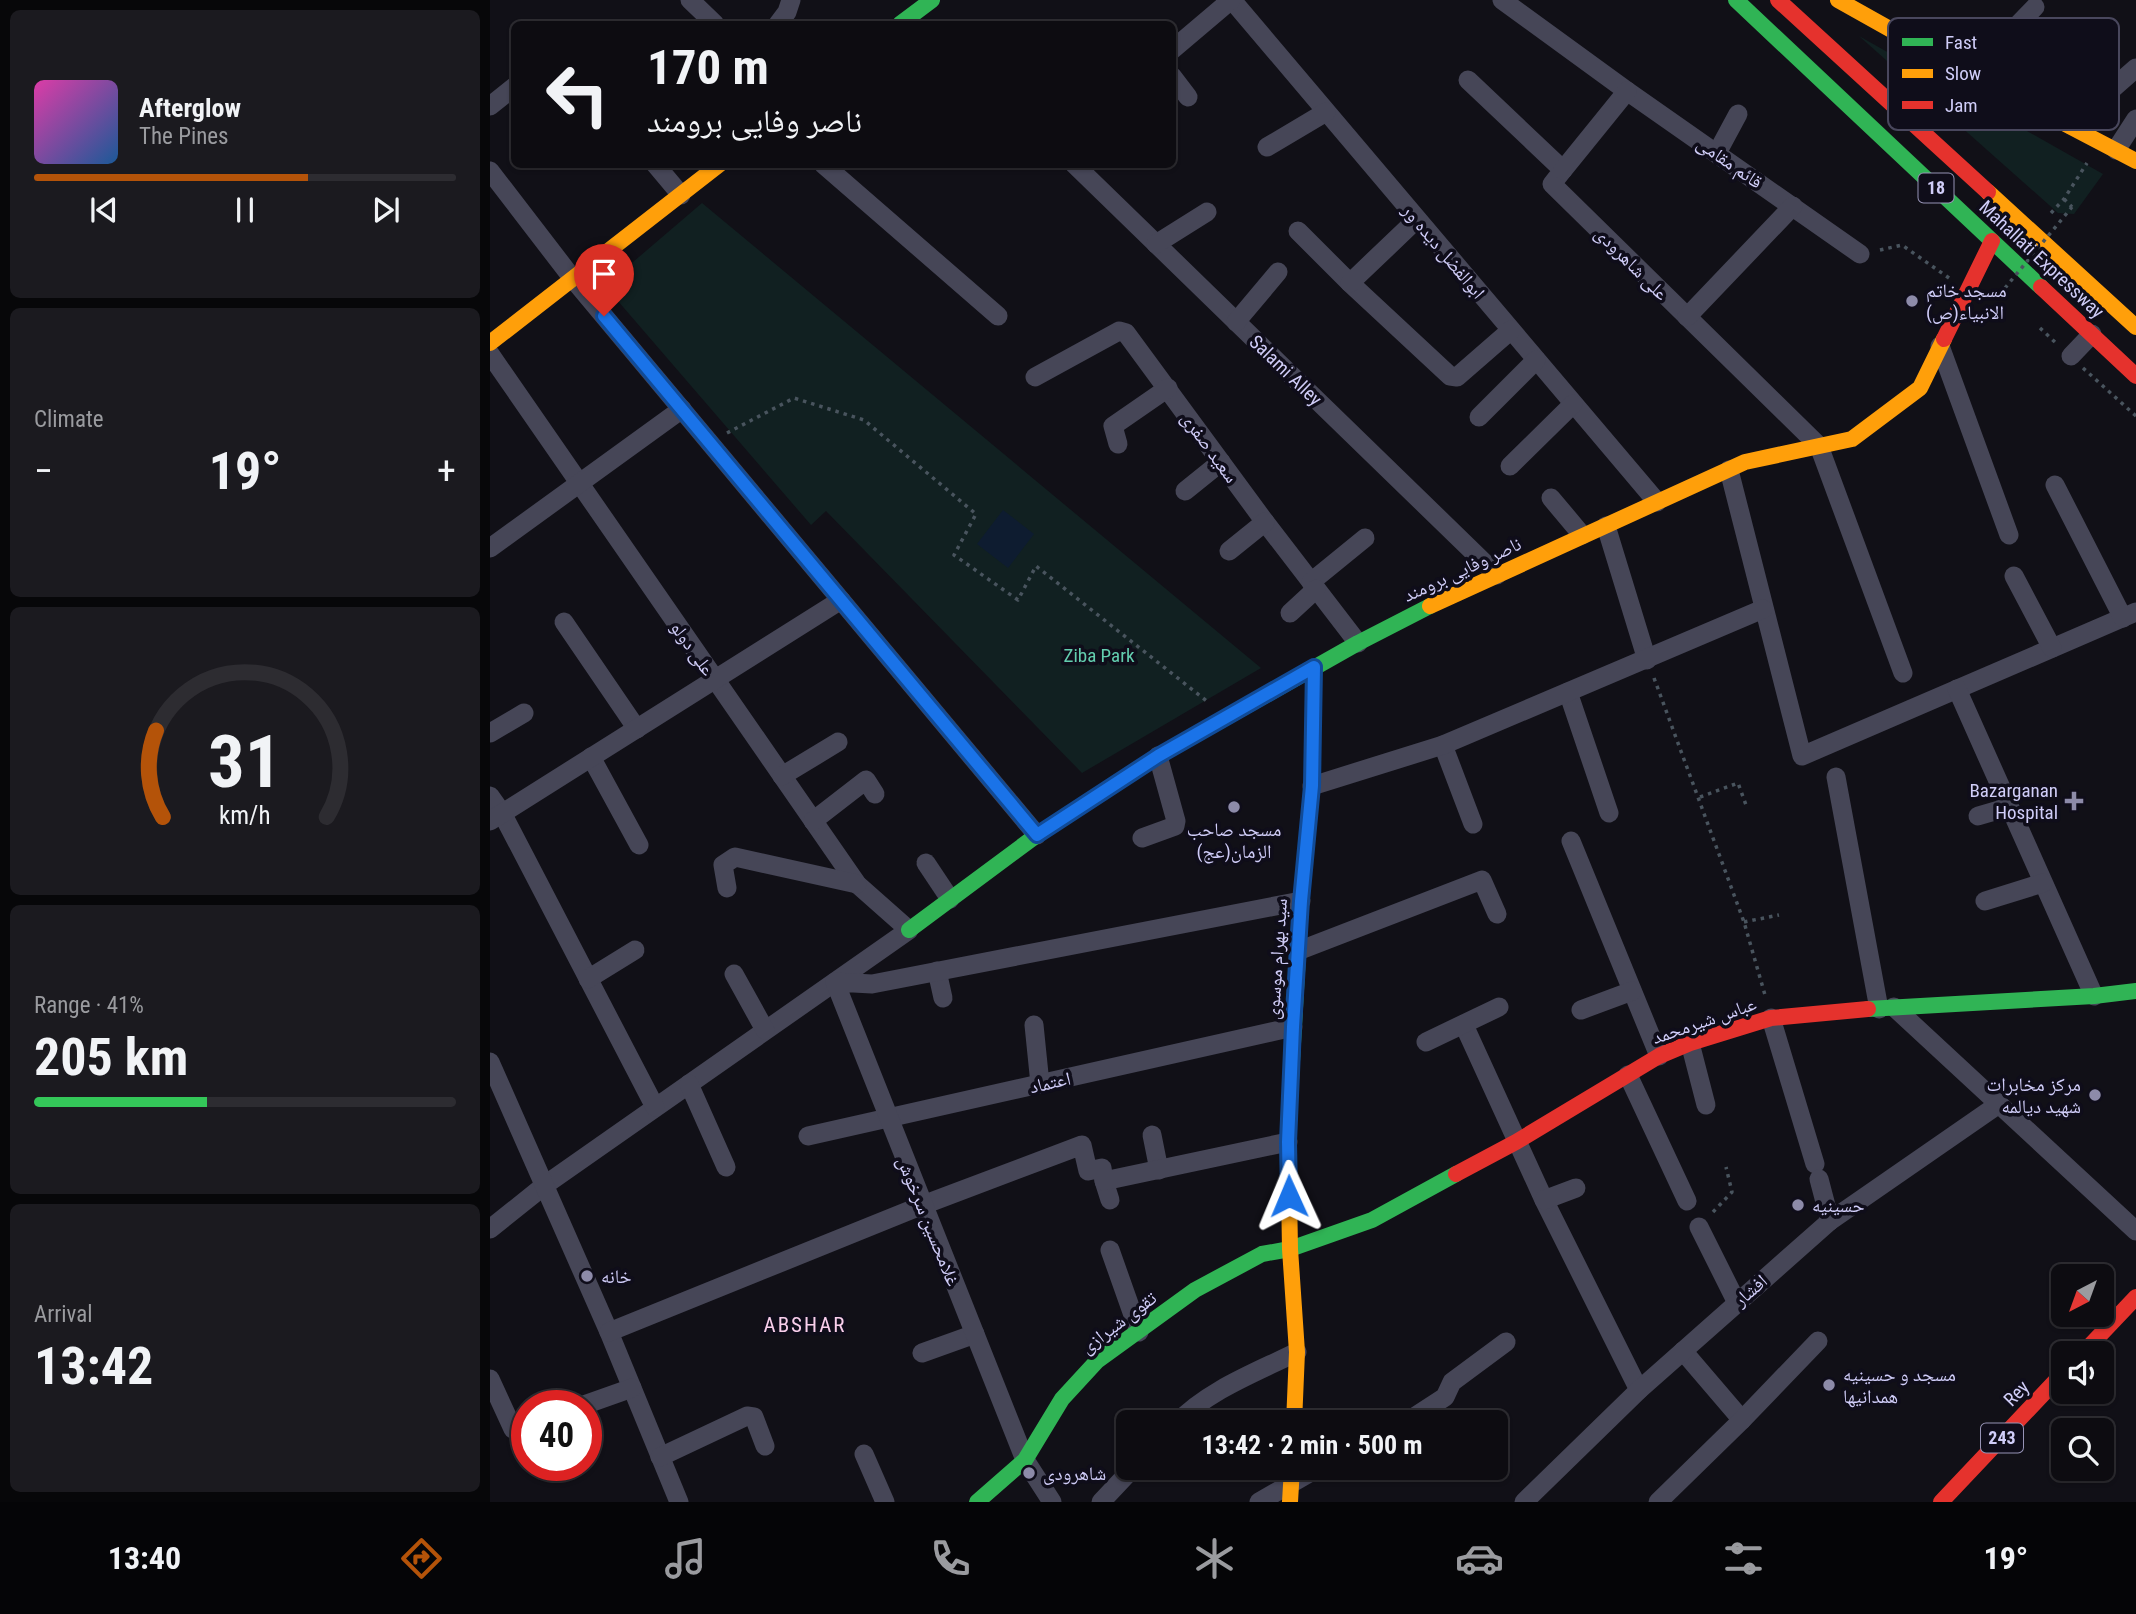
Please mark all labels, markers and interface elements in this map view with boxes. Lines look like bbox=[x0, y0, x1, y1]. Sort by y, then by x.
legend bbox=[1888, 18, 2119, 130]
text: Fast bbox=[1945, 31, 1977, 54]
text: 170 m bbox=[647, 39, 769, 96]
icon: left bbox=[532, 49, 623, 140]
text: Slow bbox=[1945, 62, 1981, 85]
text: Afterglow bbox=[139, 93, 241, 123]
text: Jam bbox=[1945, 94, 1978, 117]
text: ناصر وفایی برومند bbox=[647, 102, 862, 140]
text: The Pines bbox=[139, 123, 229, 150]
street label: قائم مقامی bbox=[1692, 131, 1767, 194]
road number: 18 bbox=[1918, 174, 1954, 202]
icon: previous bbox=[85, 191, 123, 229]
icon: pause bbox=[226, 191, 264, 229]
icon: next bbox=[367, 191, 405, 229]
street label: Mahallati Expressway bbox=[1975, 196, 2109, 323]
street label: ابوالفضل دیده ور bbox=[1397, 198, 1490, 303]
street label: علی شاهرودی bbox=[1590, 222, 1674, 305]
pin bbox=[574, 244, 634, 316]
icon: arrive bbox=[585, 255, 623, 293]
place label: مسجد خاتم الانبیاء(ص) bbox=[1926, 279, 2007, 324]
marker: مسجد خاتم الانبیاء(ص) bbox=[1904, 293, 1920, 309]
street label: Salami Alley bbox=[1245, 330, 1327, 411]
text: Climate bbox=[34, 406, 104, 433]
street label: سعید صفری bbox=[1176, 407, 1243, 487]
text: 19° bbox=[209, 441, 281, 502]
text: − bbox=[34, 449, 53, 493]
text: + bbox=[437, 449, 456, 493]
street label: ناصر وفایی برومند bbox=[1400, 532, 1525, 607]
street label: علی دولو bbox=[666, 617, 720, 680]
park label: Ziba Park bbox=[1063, 644, 1135, 667]
text: 31 bbox=[208, 719, 282, 805]
place label: Bazarganan Hospital bbox=[1969, 779, 2058, 824]
marker: Bazarganan Hospital bbox=[2064, 791, 2084, 811]
marker: مسجد صاحب الزمان(عج) bbox=[1226, 799, 1242, 815]
text: km/h bbox=[219, 801, 271, 830]
place label: مسجد صاحب الزمان(عج) bbox=[1187, 818, 1281, 864]
street label: سید بهرام موسوی bbox=[1261, 898, 1294, 1021]
text: Range · 41% bbox=[34, 992, 144, 1019]
street label: عباس شیرمحمد bbox=[1649, 992, 1760, 1049]
text: 205 km bbox=[34, 1027, 188, 1088]
street label: اعتماد bbox=[1027, 1067, 1073, 1098]
place label: مرکز مخابرات شهید دیالمه bbox=[1987, 1073, 2081, 1118]
marker: مرکز مخابرات شهید دیالمه bbox=[2087, 1087, 2103, 1103]
street label: غلامحسین سرخوش bbox=[892, 1153, 965, 1290]
position arrow bbox=[1252, 1159, 1326, 1233]
place label: حسینیه bbox=[1812, 1194, 1865, 1217]
marker: حسینیه bbox=[1790, 1197, 1806, 1213]
north arrow bbox=[2051, 1264, 2114, 1326]
map controls bbox=[2051, 1264, 2114, 1481]
place label: خانه bbox=[601, 1265, 632, 1288]
marker: خانه bbox=[579, 1268, 595, 1284]
street label: افشار bbox=[1728, 1269, 1772, 1312]
street label: تقوی شیرازی bbox=[1076, 1286, 1161, 1359]
text: Arrival bbox=[34, 1301, 93, 1328]
district label: ABSHAR bbox=[764, 1313, 846, 1337]
text: 13:42 bbox=[34, 1336, 153, 1397]
button: sound bbox=[2051, 1341, 2114, 1404]
place label: مسجد و حسینیه همدانیها bbox=[1843, 1363, 1956, 1408]
street label: Rey bbox=[1999, 1376, 2034, 1411]
marker: مسجد و حسینیه همدانیها bbox=[1821, 1377, 1837, 1393]
speed limit sign: 40 bbox=[511, 1390, 602, 1481]
button: search bbox=[2051, 1418, 2114, 1481]
road number: 243 bbox=[1981, 1423, 2023, 1452]
text: 13:42 · 2 min · 500 m bbox=[1202, 1430, 1422, 1460]
place label: شاهرودی bbox=[1043, 1462, 1106, 1485]
marker: شاهرودی bbox=[1021, 1465, 1037, 1481]
icon: directions bbox=[397, 1534, 446, 1583]
icon: music bbox=[661, 1534, 710, 1583]
icon: phone bbox=[926, 1534, 975, 1583]
icon: climate bbox=[1190, 1534, 1239, 1583]
icon: car bbox=[1455, 1534, 1504, 1583]
icon: filters bbox=[1719, 1534, 1768, 1583]
text: 13:40 bbox=[108, 1539, 181, 1577]
text: 19° bbox=[1983, 1539, 2028, 1577]

